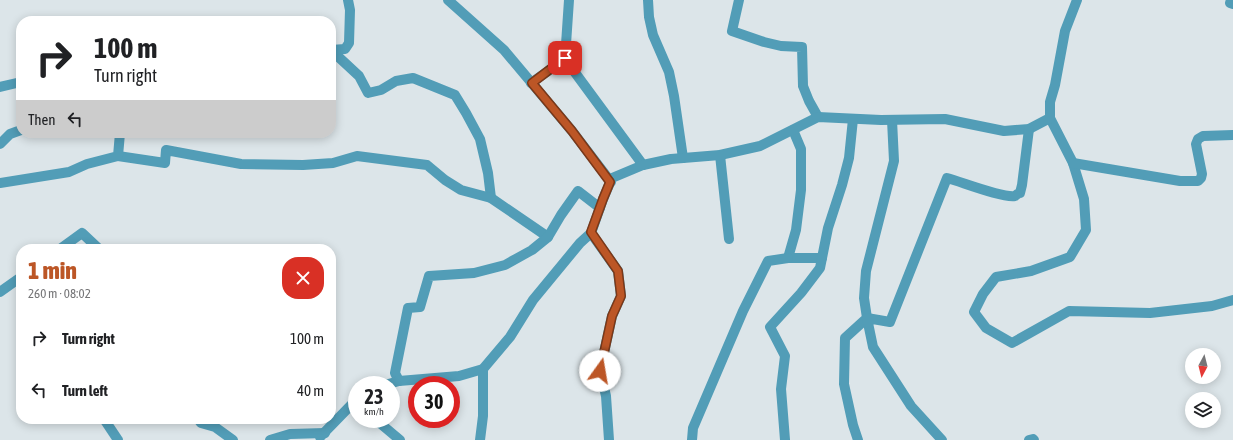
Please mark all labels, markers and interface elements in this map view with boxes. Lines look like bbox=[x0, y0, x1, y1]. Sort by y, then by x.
icon: right bbox=[28, 32, 80, 84]
text: 100 m bbox=[94, 32, 157, 64]
pin bbox=[548, 41, 582, 75]
icon: arrive bbox=[554, 47, 576, 69]
text: Turn right bbox=[94, 65, 157, 86]
icon: left bbox=[64, 108, 86, 130]
text: Then bbox=[28, 111, 56, 128]
text: 1 min bbox=[28, 257, 77, 284]
button: close bbox=[282, 257, 324, 299]
text: 260 m · 08:02 bbox=[28, 286, 91, 301]
icon: right bbox=[28, 327, 50, 349]
text: Turn right bbox=[62, 330, 115, 347]
text: 100 m bbox=[290, 330, 324, 347]
north arrow bbox=[1185, 348, 1221, 384]
map controls bbox=[1185, 348, 1221, 428]
position arrow bbox=[579, 350, 621, 392]
speed limit sign: 30 bbox=[408, 376, 460, 428]
icon: left bbox=[28, 379, 50, 401]
text: Turn left bbox=[62, 382, 108, 399]
text: 40 m bbox=[297, 382, 324, 399]
text: 23 bbox=[365, 385, 383, 408]
button: layers bbox=[1185, 392, 1221, 428]
text: km/h bbox=[364, 406, 384, 417]

